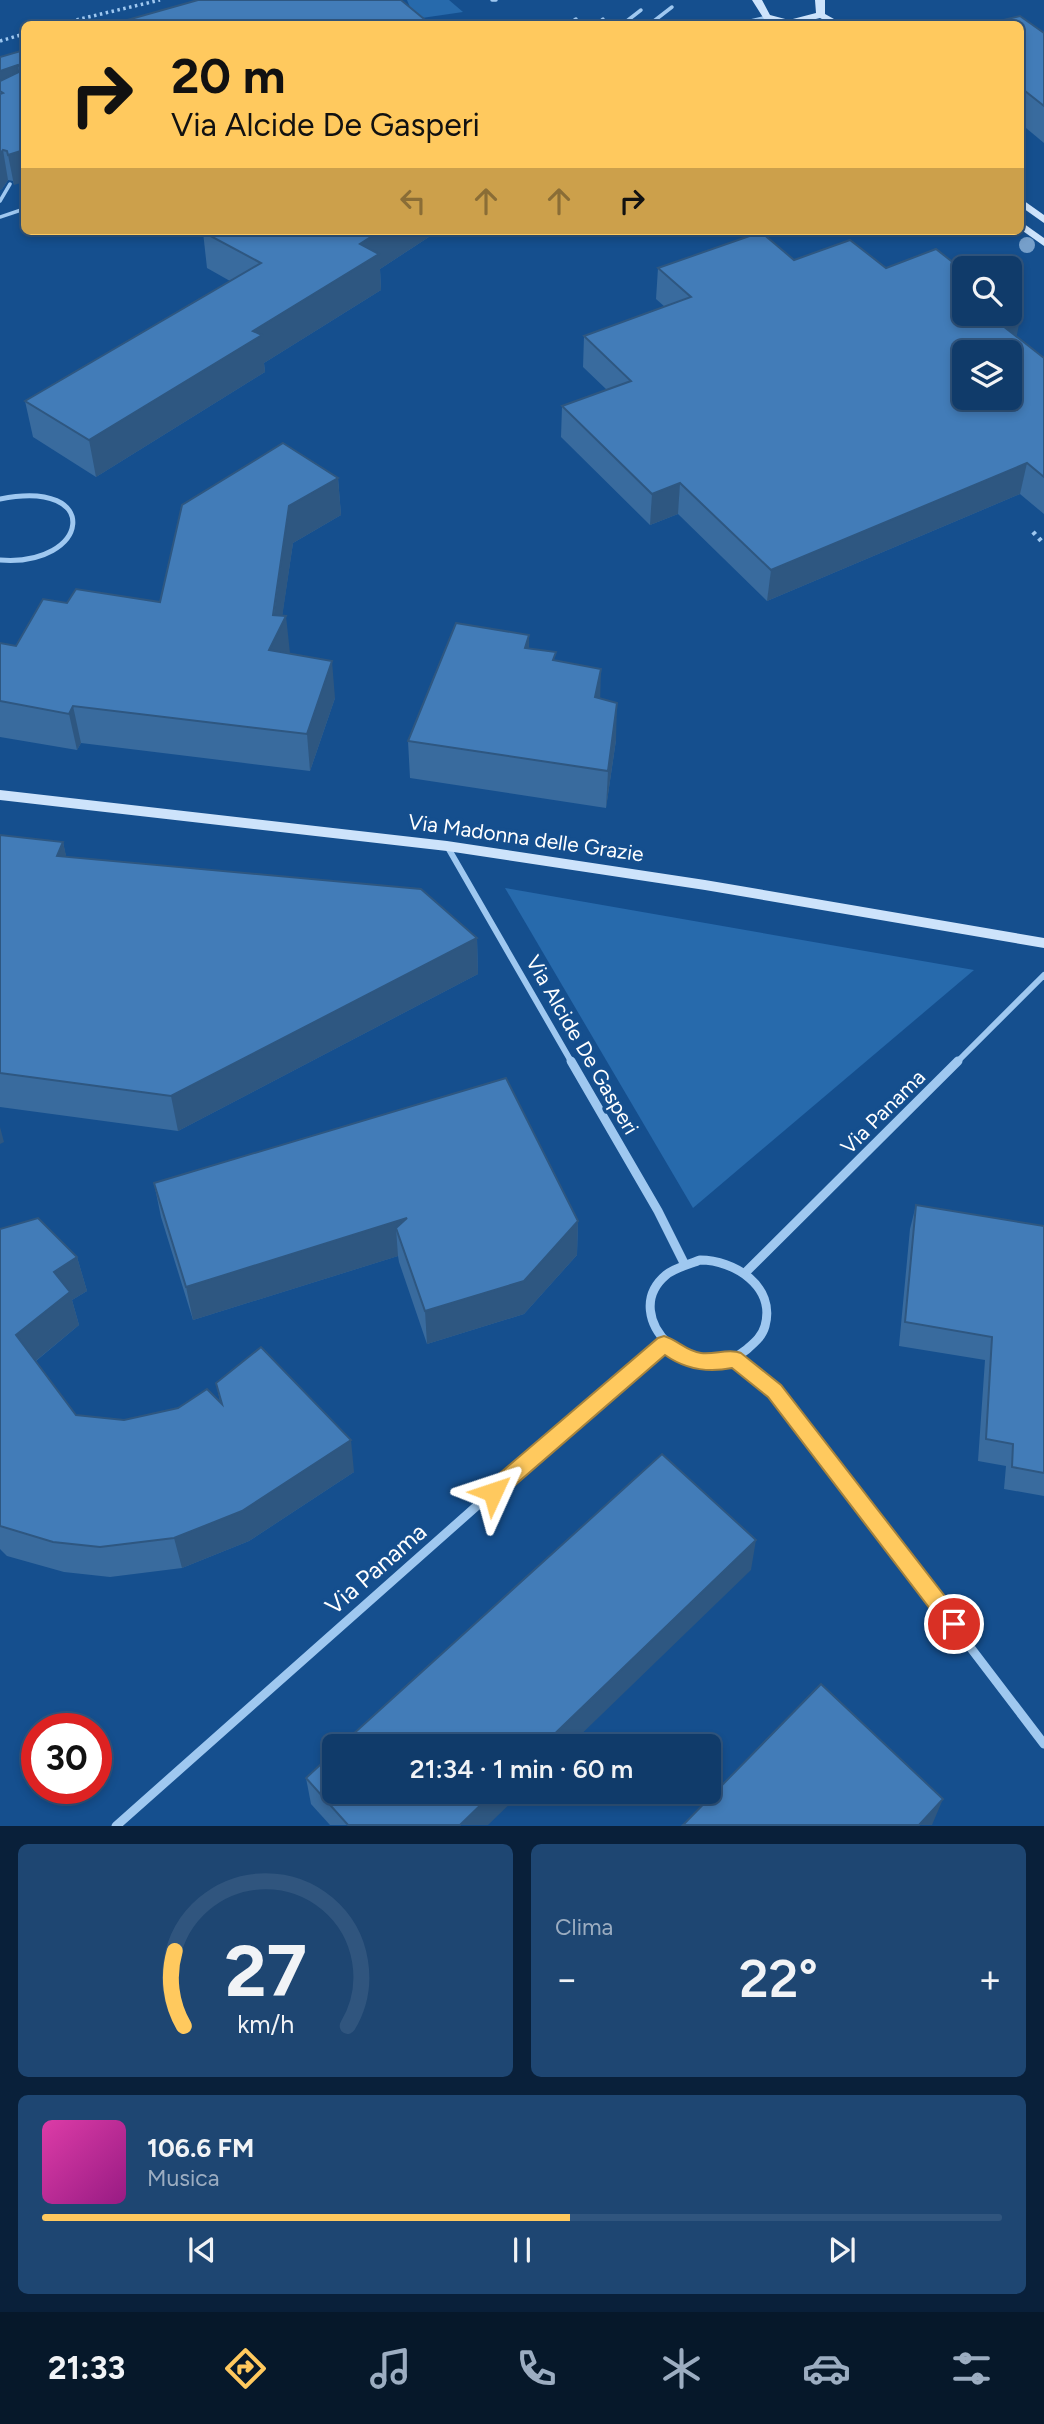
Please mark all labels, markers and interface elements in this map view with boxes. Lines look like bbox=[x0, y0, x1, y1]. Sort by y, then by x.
text: 20 m bbox=[171, 46, 286, 105]
icon: right bbox=[56, 49, 147, 140]
text: Via Alcide De Gasperi bbox=[171, 106, 480, 144]
icon: left bbox=[394, 182, 432, 220]
icon: ahead bbox=[467, 182, 505, 220]
icon: ahead bbox=[540, 182, 578, 220]
icon: right bbox=[613, 182, 651, 220]
map controls bbox=[952, 256, 1022, 410]
button: search bbox=[952, 256, 1022, 326]
button: layers bbox=[952, 340, 1022, 410]
street label: Via Madonna delle Grazie bbox=[407, 809, 646, 866]
street label: Via Alcide De Gasperi bbox=[521, 951, 644, 1139]
street label: Via Panama bbox=[835, 1064, 930, 1159]
position arrow bbox=[456, 1455, 530, 1529]
street label: Via Panama bbox=[319, 1517, 432, 1620]
pin bbox=[924, 1594, 984, 1654]
icon: arrive bbox=[935, 1605, 973, 1643]
speed limit sign: 30 bbox=[21, 1713, 112, 1804]
text: 21:34 · 1 min · 60 m bbox=[410, 1753, 633, 1785]
text: Clima bbox=[555, 1913, 613, 1941]
text: 27 bbox=[224, 1928, 307, 2015]
text: 22° bbox=[739, 1948, 818, 2010]
text: − bbox=[555, 1956, 579, 2002]
text: + bbox=[978, 1956, 1002, 2002]
text: km/h bbox=[237, 2009, 294, 2039]
text: 106.6 FM bbox=[147, 2132, 254, 2164]
text: Musica bbox=[147, 2164, 220, 2192]
icon: previous bbox=[183, 2231, 221, 2269]
icon: pause bbox=[503, 2231, 541, 2269]
icon: next bbox=[823, 2231, 861, 2269]
icon: directions bbox=[221, 2344, 270, 2393]
icon: music bbox=[366, 2344, 415, 2393]
icon: phone bbox=[512, 2344, 561, 2393]
icon: climate bbox=[657, 2344, 706, 2393]
icon: car bbox=[802, 2344, 851, 2393]
icon: filters bbox=[947, 2344, 996, 2393]
text: 21:33 bbox=[48, 2349, 125, 2387]

